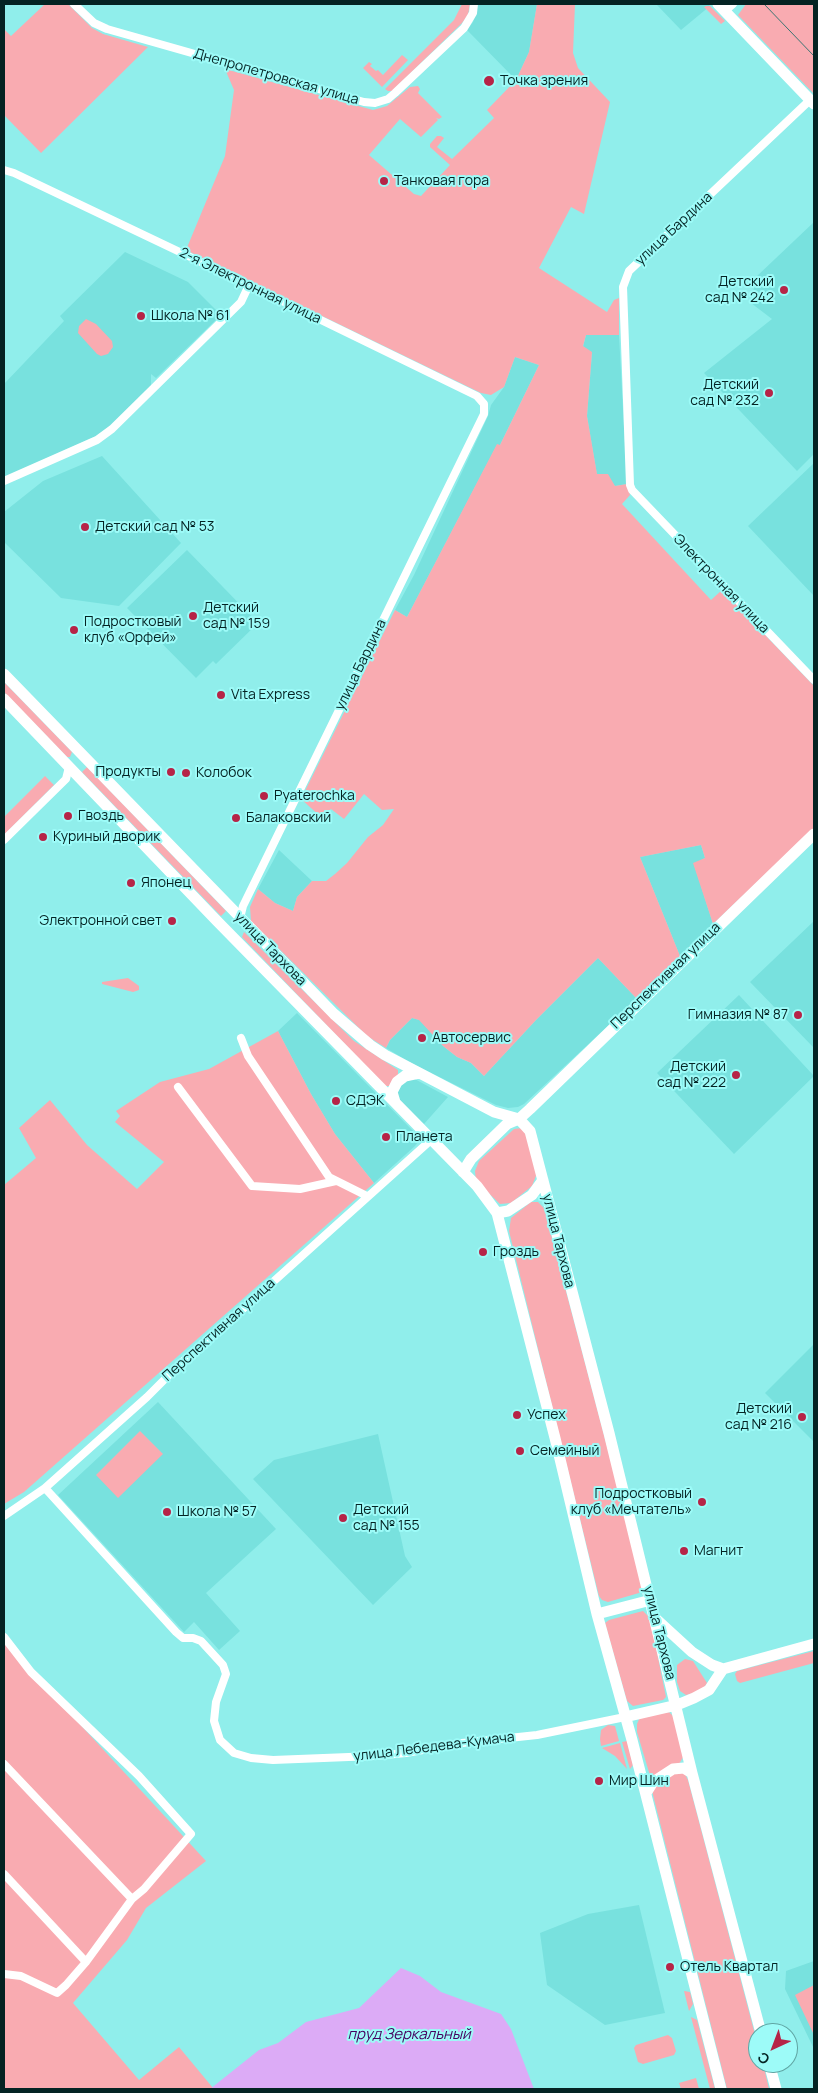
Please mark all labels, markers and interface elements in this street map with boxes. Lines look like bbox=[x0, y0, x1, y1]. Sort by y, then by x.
street label: Днепропетровская улица bbox=[191, 45, 361, 109]
place label: Точка зрения bbox=[500, 73, 588, 89]
marker: Точка зрения bbox=[482, 74, 496, 88]
place label: Танковая гора bbox=[394, 173, 489, 189]
marker: Танковая гора bbox=[378, 175, 390, 187]
street label: улица Бардина bbox=[632, 189, 716, 269]
street label: 2-я Электронная улица bbox=[176, 244, 324, 328]
place label: Детский сад № 242 bbox=[705, 274, 774, 306]
marker: Детский сад № 242 bbox=[778, 284, 790, 296]
place label: Школа № 61 bbox=[151, 308, 230, 324]
marker: Школа № 61 bbox=[135, 310, 147, 322]
place label: Детский сад № 232 bbox=[690, 377, 759, 410]
marker: Детский сад № 232 bbox=[763, 387, 775, 399]
place label: Детский сад № 53 bbox=[95, 519, 215, 535]
marker: Детский сад № 53 bbox=[79, 521, 91, 533]
street label: Электронная улица bbox=[669, 531, 773, 637]
place label: Детский сад № 159 bbox=[203, 600, 270, 632]
marker: Детский сад № 159 bbox=[187, 610, 199, 622]
place label: Подростковый клуб «Орфей» bbox=[84, 614, 181, 646]
street label: улица Бардина bbox=[332, 617, 390, 713]
marker: Подростковый клуб «Орфей» bbox=[68, 624, 80, 636]
place label: Vita Express bbox=[231, 687, 310, 703]
marker: Vita Express bbox=[215, 689, 227, 701]
place label: Продукты bbox=[96, 764, 161, 780]
place label: Колобок bbox=[196, 765, 252, 781]
marker: Продукты bbox=[165, 766, 177, 778]
marker: Колобок bbox=[180, 767, 192, 779]
place label: Pyaterochka bbox=[274, 788, 355, 804]
marker: Pyaterochka bbox=[258, 790, 270, 802]
place label: Гвоздь bbox=[78, 808, 124, 824]
marker: Гвоздь bbox=[62, 810, 74, 822]
place label: Балаковский bbox=[246, 810, 331, 826]
marker: Балаковский bbox=[230, 812, 242, 824]
place label: Куриный дворик bbox=[53, 829, 160, 845]
marker: Куриный дворик bbox=[37, 831, 49, 843]
place label: Японец bbox=[141, 875, 191, 891]
marker: Японец bbox=[125, 877, 137, 889]
street label: улица Тархова bbox=[231, 909, 309, 989]
place label: Электронной свет bbox=[39, 913, 162, 929]
marker: Электронной свет bbox=[166, 915, 178, 927]
street label: Перспективная улица bbox=[608, 919, 724, 1033]
place label: Гимназия № 87 bbox=[688, 1007, 788, 1023]
marker: Гимназия № 87 bbox=[792, 1009, 804, 1021]
place label: Автосервис bbox=[432, 1030, 511, 1046]
marker: Автосервис bbox=[416, 1032, 428, 1044]
place label: Детский сад № 222 bbox=[657, 1059, 726, 1092]
marker: Детский сад № 222 bbox=[730, 1069, 742, 1081]
place label: СДЭК bbox=[346, 1093, 384, 1109]
marker: СДЭК bbox=[330, 1095, 342, 1107]
place label: Планета bbox=[396, 1129, 452, 1145]
marker: Планета bbox=[380, 1131, 392, 1143]
street label: улица Тархова bbox=[538, 1192, 578, 1290]
place label: Гроздь bbox=[493, 1244, 539, 1260]
marker: Гроздь bbox=[477, 1246, 489, 1258]
street label: Перспективная улица bbox=[159, 1275, 279, 1385]
place label: Детский сад № 216 bbox=[725, 1401, 792, 1434]
place label: Успех bbox=[527, 1407, 566, 1423]
marker: Успех bbox=[511, 1409, 523, 1421]
marker: Детский сад № 216 bbox=[796, 1411, 808, 1423]
place label: Семейный bbox=[530, 1443, 599, 1459]
marker: Семейный bbox=[514, 1445, 526, 1457]
place label: Подростковый клуб «Мечтатель» bbox=[571, 1486, 692, 1518]
marker: Подростковый клуб «Мечтатель» bbox=[696, 1496, 708, 1508]
place label: Детский сад № 155 bbox=[353, 1502, 420, 1534]
place label: Школа № 57 bbox=[177, 1504, 257, 1520]
marker: Школа № 57 bbox=[161, 1506, 173, 1518]
marker: Детский сад № 155 bbox=[337, 1512, 349, 1524]
place label: Магнит bbox=[694, 1543, 743, 1559]
marker: Магнит bbox=[678, 1545, 690, 1557]
street label: улица Тархова bbox=[639, 1584, 679, 1682]
street label: улица Лебедева-Кумача bbox=[352, 1729, 516, 1765]
place label: Мир Шин bbox=[609, 1773, 669, 1789]
marker: Мир Шин bbox=[593, 1775, 605, 1787]
place label: Отель Квартал bbox=[680, 1959, 778, 1975]
marker: Отель Квартал bbox=[664, 1961, 676, 1973]
north arrow bbox=[748, 2023, 798, 2073]
water label: пруд Зеркальный bbox=[348, 2026, 470, 2044]
text: С bbox=[753, 2048, 773, 2069]

